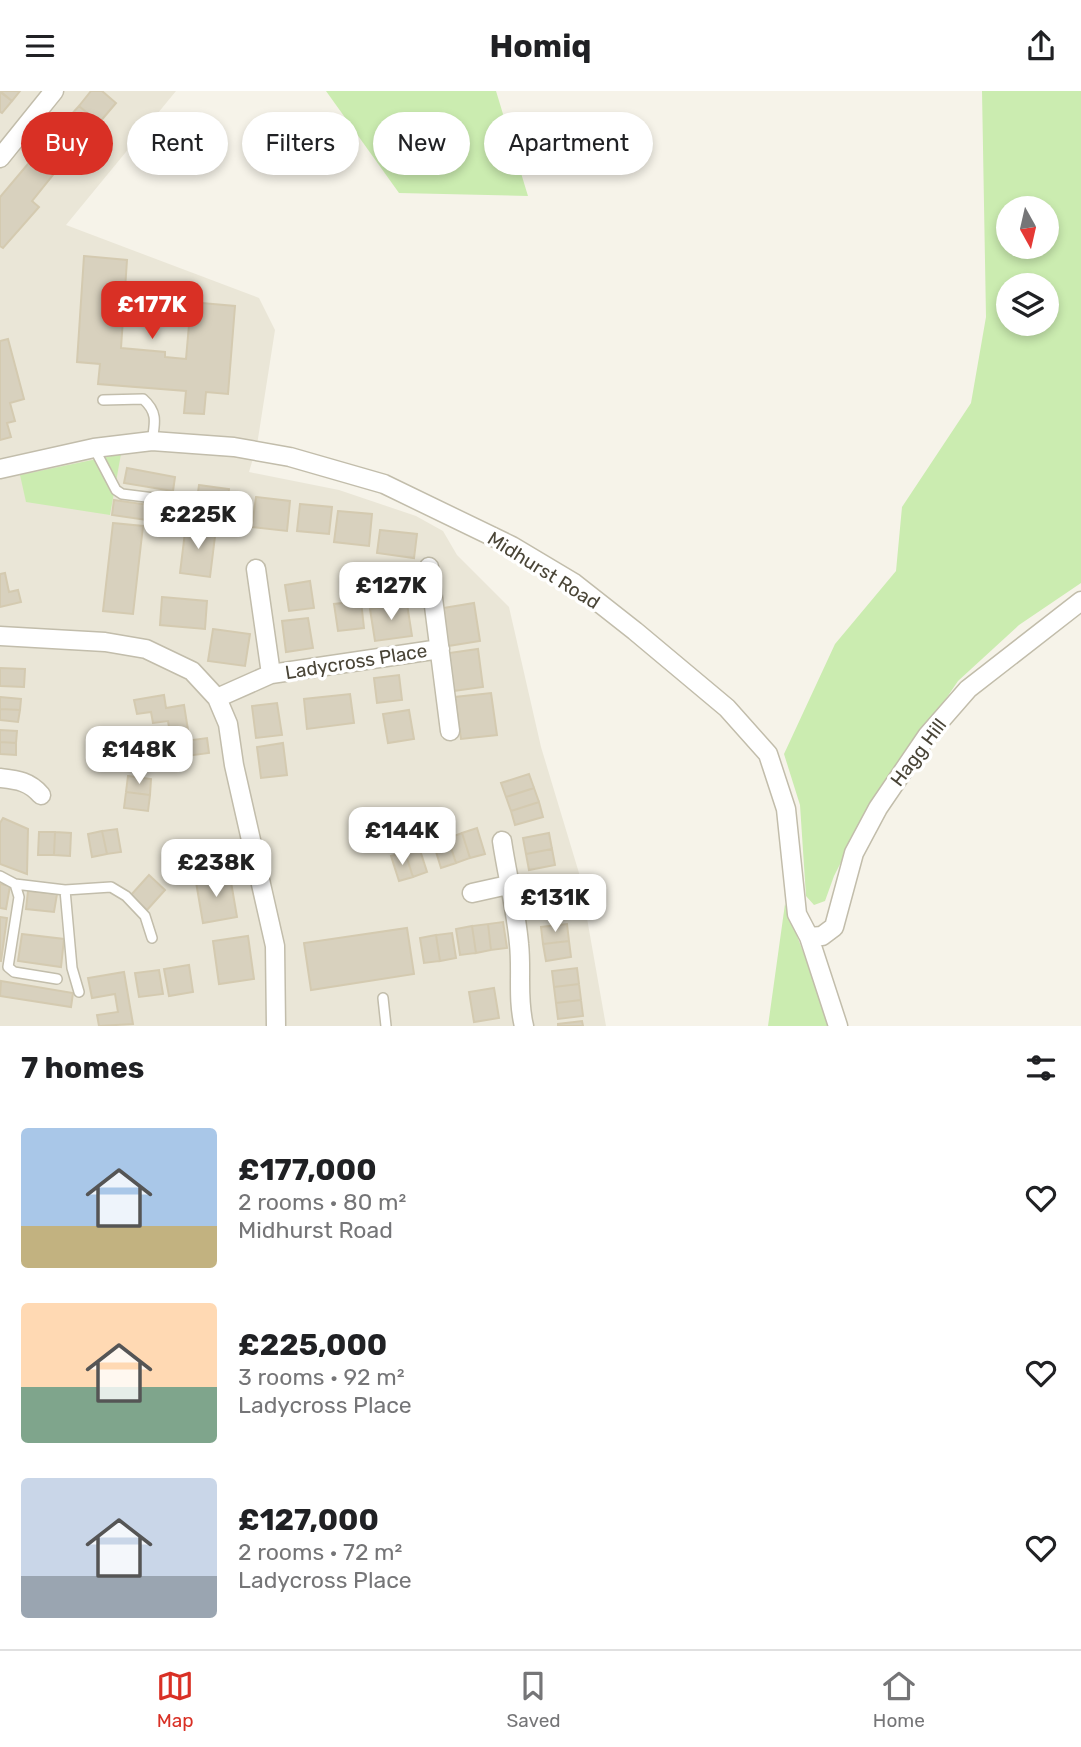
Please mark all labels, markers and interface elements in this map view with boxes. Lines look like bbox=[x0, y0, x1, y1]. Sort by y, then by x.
icon: menu bbox=[21, 27, 59, 65]
text: Homiq bbox=[489, 27, 592, 65]
icon: share bbox=[1022, 27, 1060, 65]
chip: Buy bbox=[21, 112, 113, 175]
chip: Rent bbox=[127, 112, 228, 175]
chip: Filters bbox=[242, 112, 359, 175]
chip: New bbox=[373, 112, 470, 175]
chip: Apartment bbox=[484, 112, 653, 175]
north arrow bbox=[996, 196, 1059, 259]
map controls bbox=[996, 196, 1059, 336]
button: layers bbox=[996, 273, 1059, 336]
pin: £177K bbox=[103, 281, 201, 341]
text: £177K bbox=[117, 290, 187, 318]
pin: £225K bbox=[149, 491, 247, 551]
text: £225K bbox=[160, 500, 236, 528]
street label: Midhurst Road bbox=[483, 527, 604, 614]
pin: £127K bbox=[342, 563, 440, 622]
text: £127K bbox=[355, 571, 427, 599]
street label: Ladycross Place bbox=[283, 639, 429, 684]
street label: Hagg Hill bbox=[886, 714, 951, 791]
pin: £148K bbox=[90, 727, 188, 786]
text: £148K bbox=[102, 735, 176, 763]
pin: £144K bbox=[353, 807, 451, 867]
text: £144K bbox=[365, 816, 439, 844]
pin: £238K bbox=[167, 839, 265, 899]
text: £238K bbox=[177, 848, 255, 876]
pin: £131K bbox=[506, 875, 604, 934]
text: £131K bbox=[520, 883, 590, 911]
icon: filters bbox=[1022, 1049, 1060, 1087]
text: 7 homes bbox=[21, 1050, 144, 1086]
text: £177,000 bbox=[238, 1152, 377, 1188]
icon: home bbox=[77, 1156, 161, 1240]
icon: heart bbox=[1022, 1179, 1060, 1217]
text: 2 rooms · 80 m² bbox=[238, 1188, 406, 1216]
text: Midhurst Road bbox=[238, 1216, 393, 1244]
text: £225,000 bbox=[238, 1327, 387, 1363]
icon: home bbox=[77, 1331, 161, 1415]
icon: heart bbox=[1022, 1354, 1060, 1392]
text: 3 rooms · 92 m² bbox=[238, 1363, 404, 1391]
text: Ladycross Place bbox=[238, 1391, 412, 1419]
text: £127,000 bbox=[238, 1502, 379, 1538]
icon: home bbox=[77, 1506, 161, 1590]
icon: heart bbox=[1022, 1529, 1060, 1567]
text: 2 rooms · 72 m² bbox=[238, 1538, 402, 1566]
text: Ladycross Place bbox=[238, 1566, 412, 1594]
tab: Map bbox=[156, 1667, 194, 1732]
tab: Saved bbox=[506, 1667, 561, 1732]
tab: Home bbox=[873, 1667, 925, 1732]

